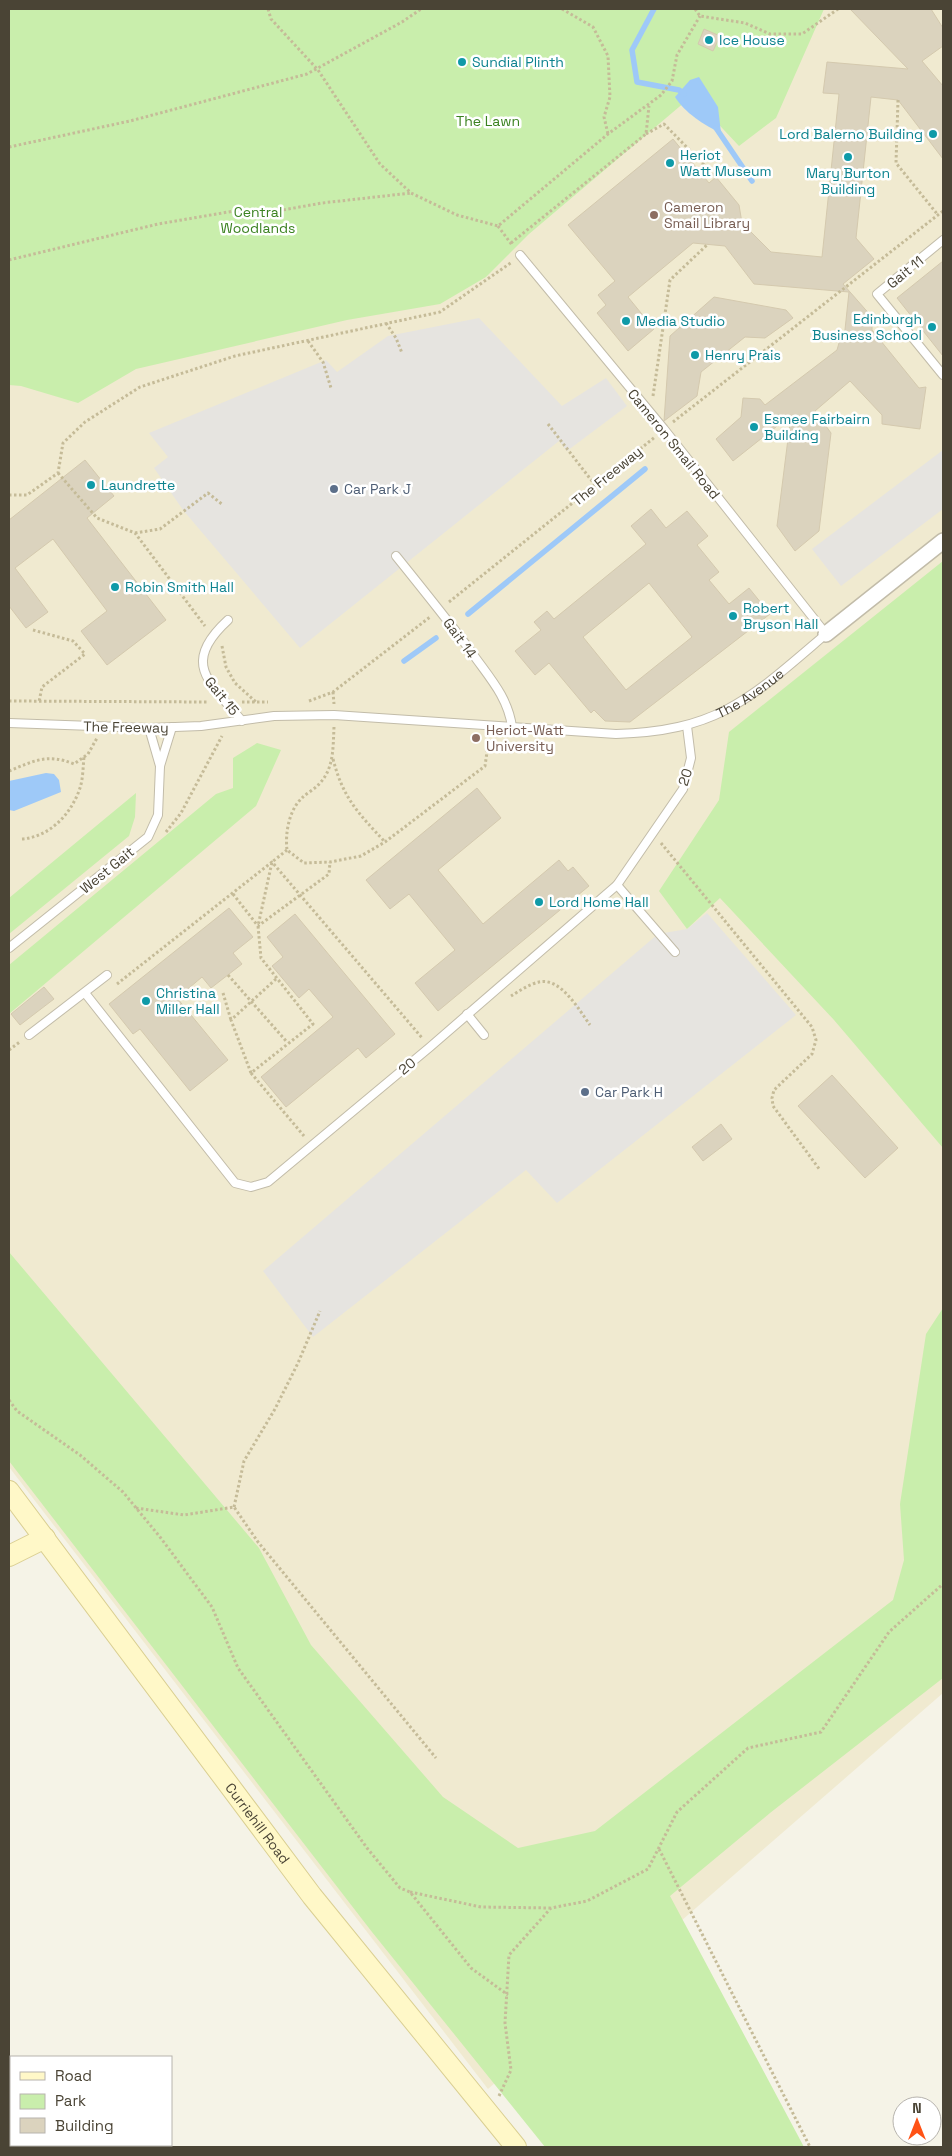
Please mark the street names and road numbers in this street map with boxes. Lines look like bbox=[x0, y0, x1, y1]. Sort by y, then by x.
street label: Gait 11 bbox=[883, 252, 927, 292]
street label: Cameron Smail Road bbox=[624, 385, 724, 503]
street label: The Freeway bbox=[568, 442, 646, 510]
street label: Gait 14 bbox=[439, 614, 481, 662]
street label: The Avenue bbox=[713, 665, 788, 722]
street label: Gait 15 bbox=[201, 673, 243, 719]
street label: The Freeway bbox=[83, 717, 169, 737]
street label: 20 bbox=[674, 766, 696, 788]
street label: West Gait bbox=[76, 843, 138, 897]
street label: 20 bbox=[395, 1053, 419, 1078]
street label: Curriehill Road bbox=[221, 1779, 294, 1867]

